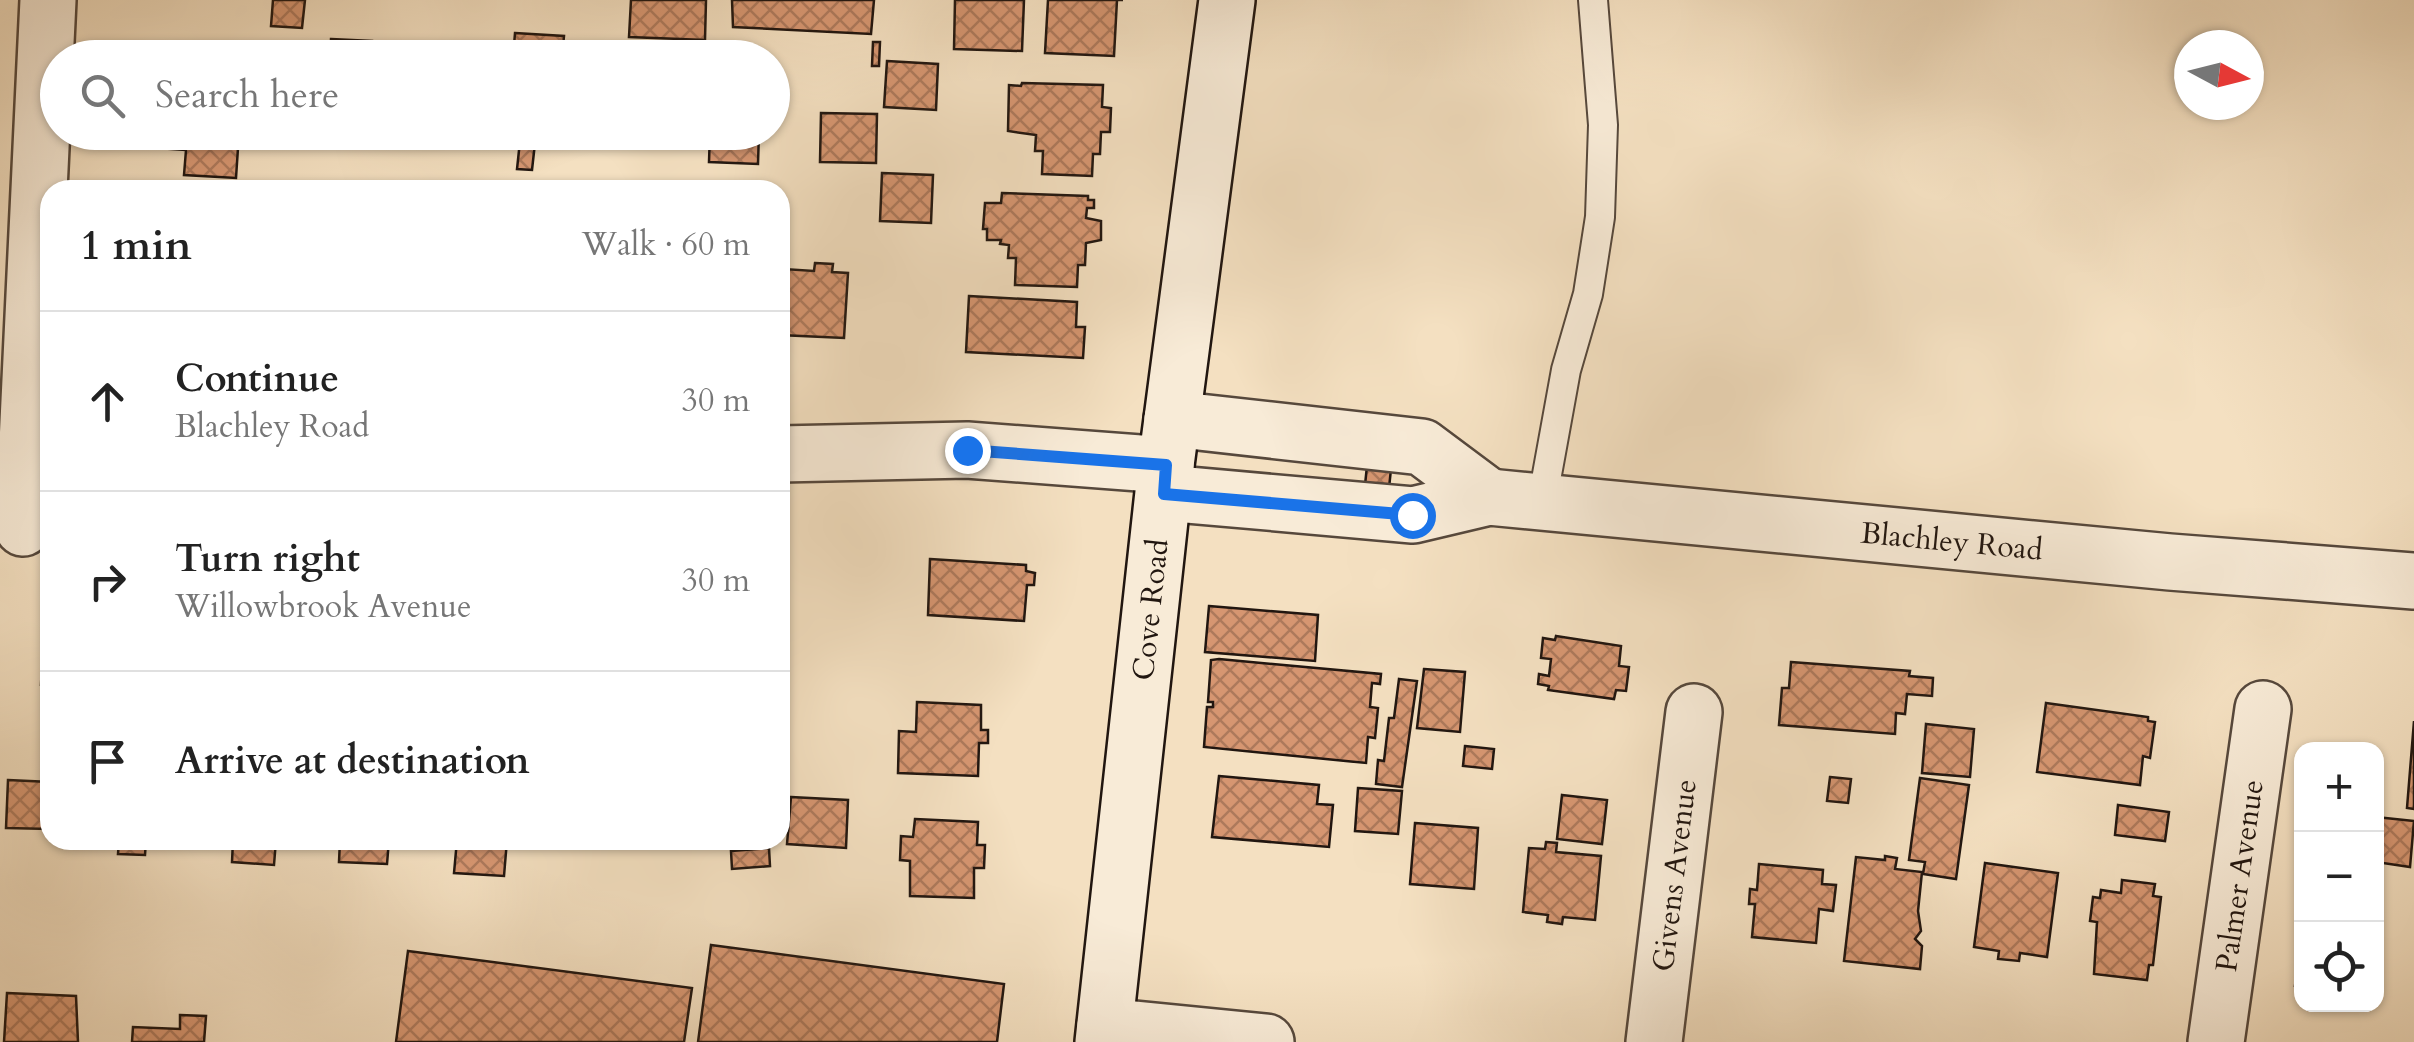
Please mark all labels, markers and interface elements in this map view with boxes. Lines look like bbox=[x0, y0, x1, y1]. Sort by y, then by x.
north arrow bbox=[2174, 30, 2264, 120]
search box bbox=[40, 40, 790, 150]
icon: search bbox=[75, 68, 130, 123]
text: Search here bbox=[155, 69, 339, 121]
text: 1 min bbox=[80, 217, 192, 274]
text: Walk · 60 m bbox=[582, 223, 750, 267]
text: Continue bbox=[175, 353, 339, 405]
icon: ahead bbox=[80, 374, 135, 429]
text: 30 m bbox=[682, 379, 750, 423]
text: Blachley Road bbox=[175, 405, 369, 449]
route end bbox=[945, 428, 991, 474]
route start bbox=[1390, 493, 1436, 539]
street label: Blachley Road bbox=[1859, 513, 2044, 571]
text: Turn right bbox=[175, 533, 360, 585]
street label: Cove Road bbox=[1123, 537, 1179, 682]
icon: right bbox=[80, 554, 135, 609]
text: 30 m bbox=[682, 559, 750, 603]
text: Willowbrook Avenue bbox=[175, 585, 472, 629]
icon: arrive bbox=[80, 734, 135, 789]
text: Arrive at destination bbox=[175, 735, 530, 787]
map controls bbox=[2294, 742, 2384, 1012]
button: + bbox=[2294, 742, 2384, 832]
street label: Givens Avenue bbox=[1643, 777, 1707, 974]
street label: Palmer Avenue bbox=[2206, 777, 2274, 974]
button: − bbox=[2294, 832, 2384, 922]
button: locate bbox=[2294, 922, 2384, 1012]

